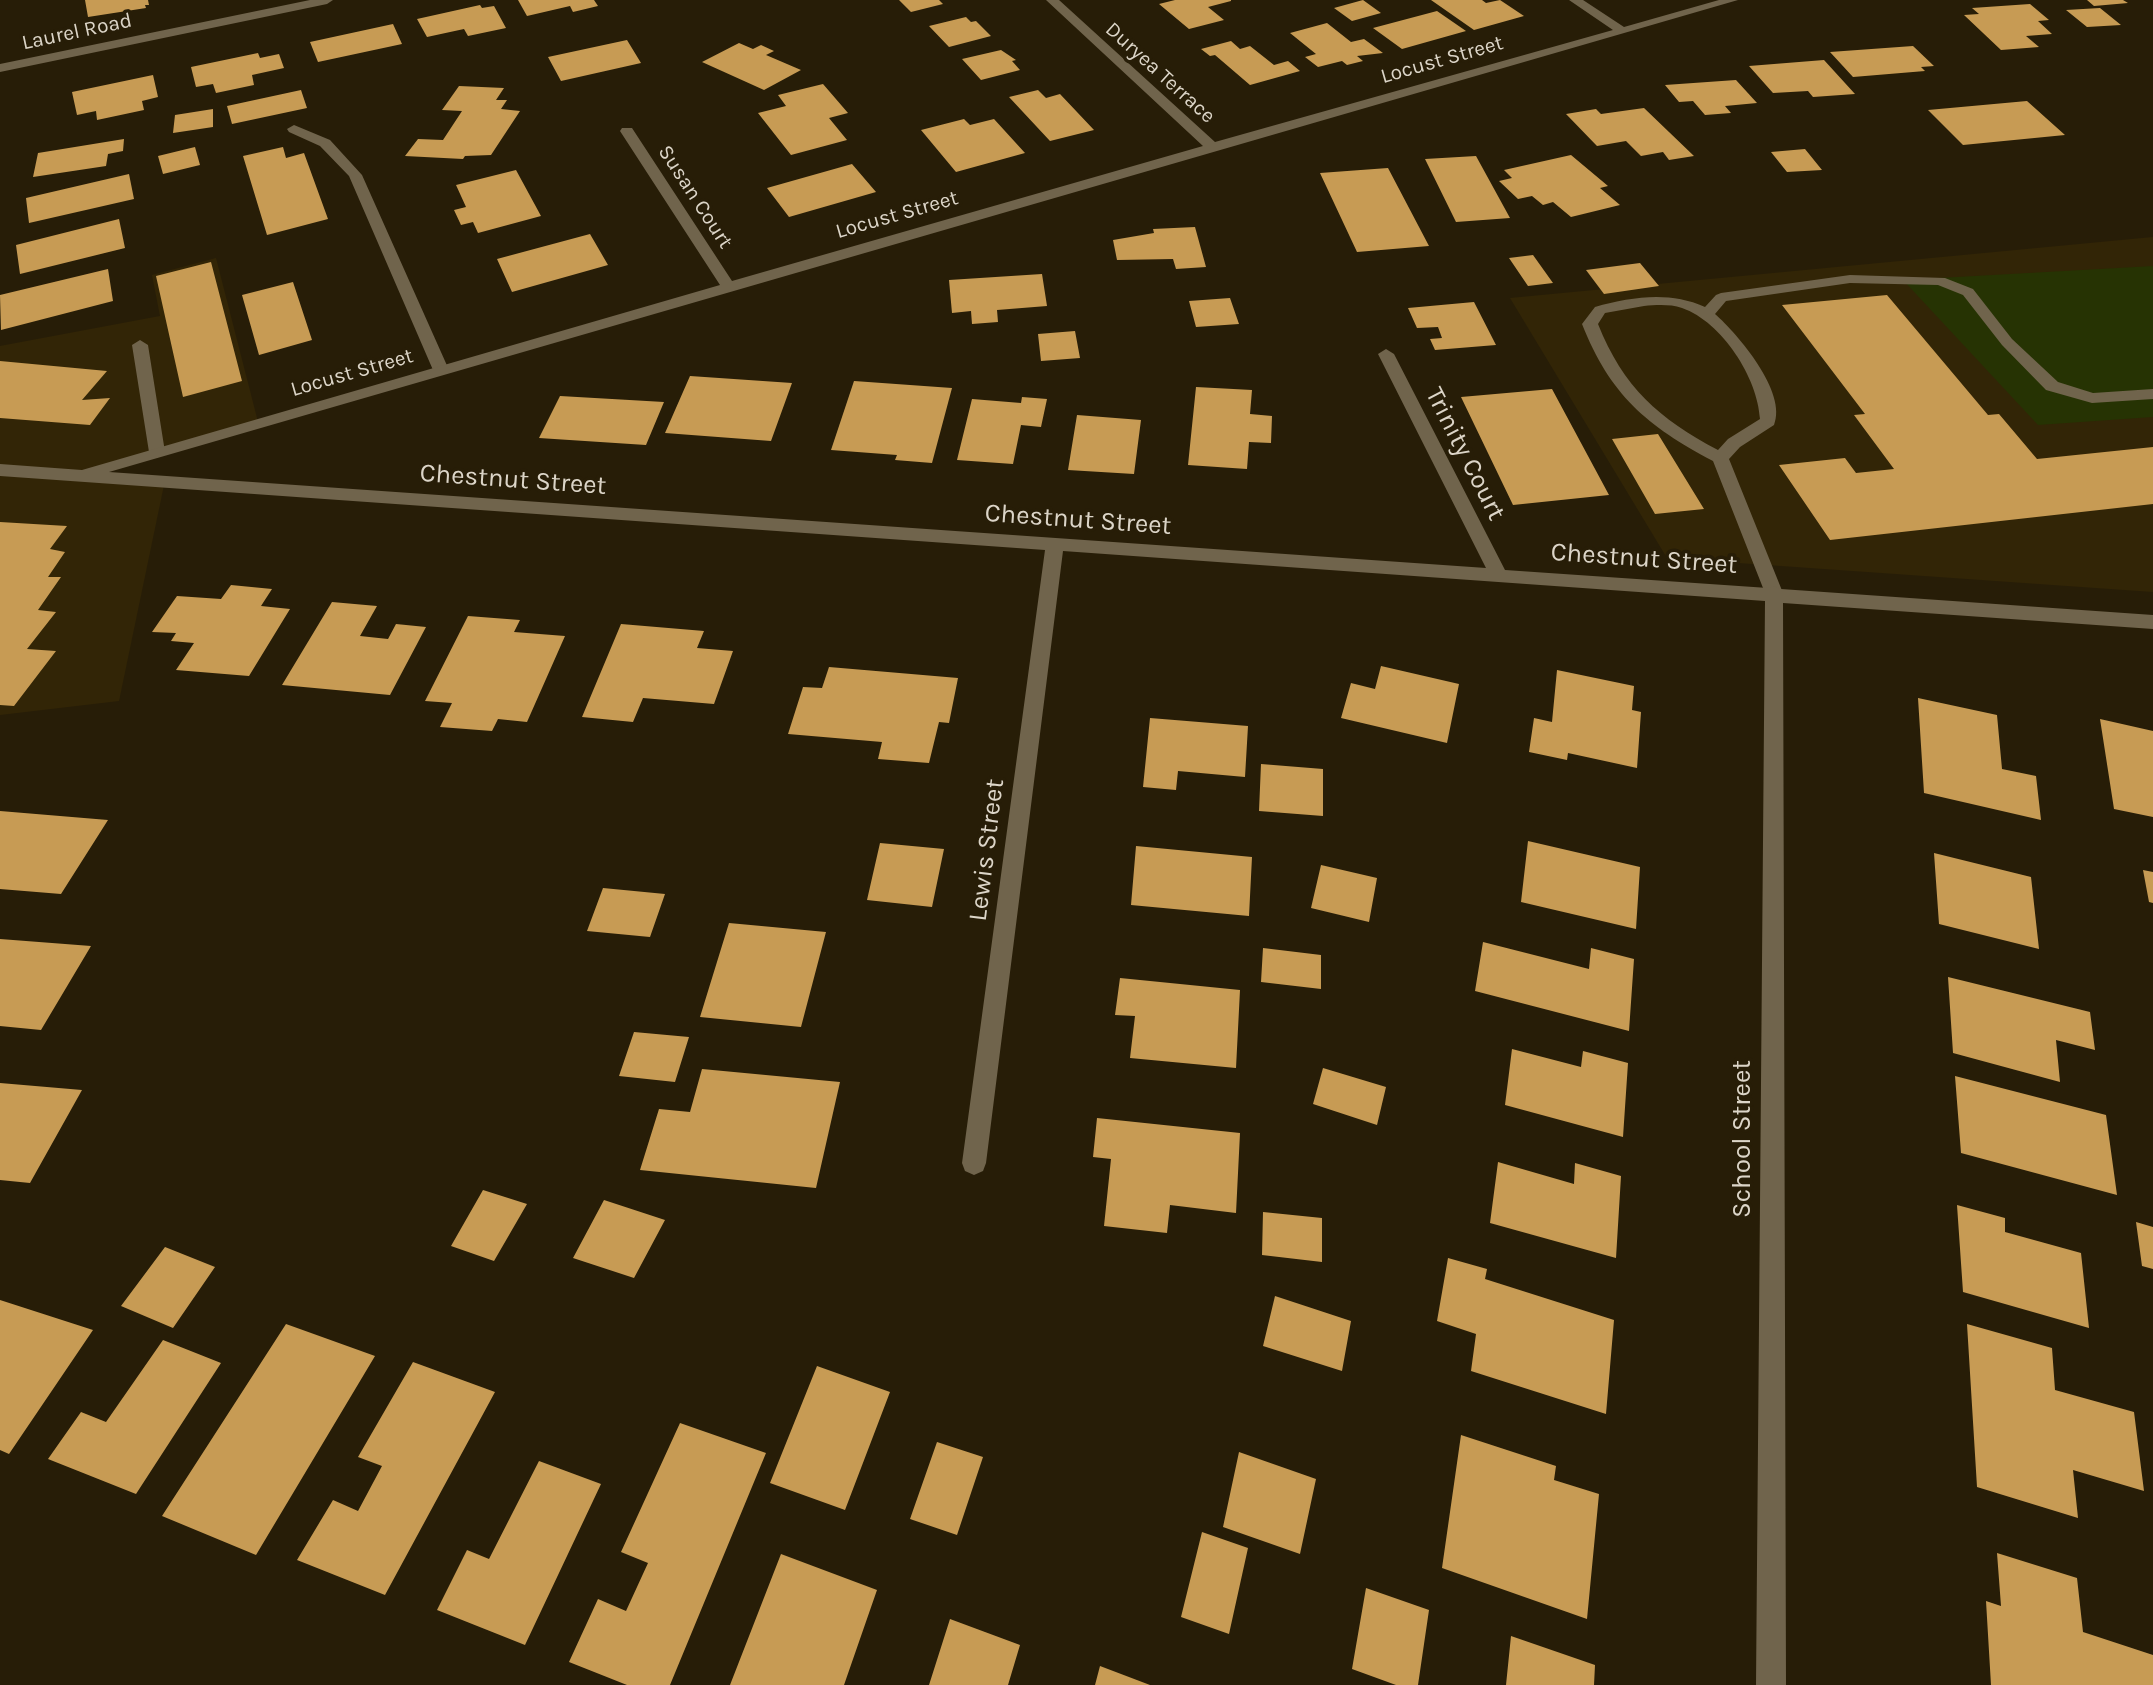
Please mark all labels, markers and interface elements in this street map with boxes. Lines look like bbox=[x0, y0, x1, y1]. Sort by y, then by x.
street label: Laurel Road bbox=[20, 8, 134, 56]
street label: Duryea Terrace bbox=[1100, 17, 1220, 129]
street label: Locust Street bbox=[1378, 30, 1506, 90]
street label: Susan Court bbox=[652, 141, 738, 253]
street label: Locust Street bbox=[833, 185, 961, 245]
street label: Locust Street bbox=[288, 343, 416, 403]
street label: Trinity Court bbox=[1418, 382, 1512, 526]
street label: Chestnut Street bbox=[419, 458, 607, 502]
street label: Chestnut Street bbox=[984, 498, 1172, 542]
street label: Chestnut Street bbox=[1550, 537, 1738, 581]
street label: Lewis Street bbox=[963, 777, 1011, 923]
street label: School Street bbox=[1727, 1060, 1759, 1218]

